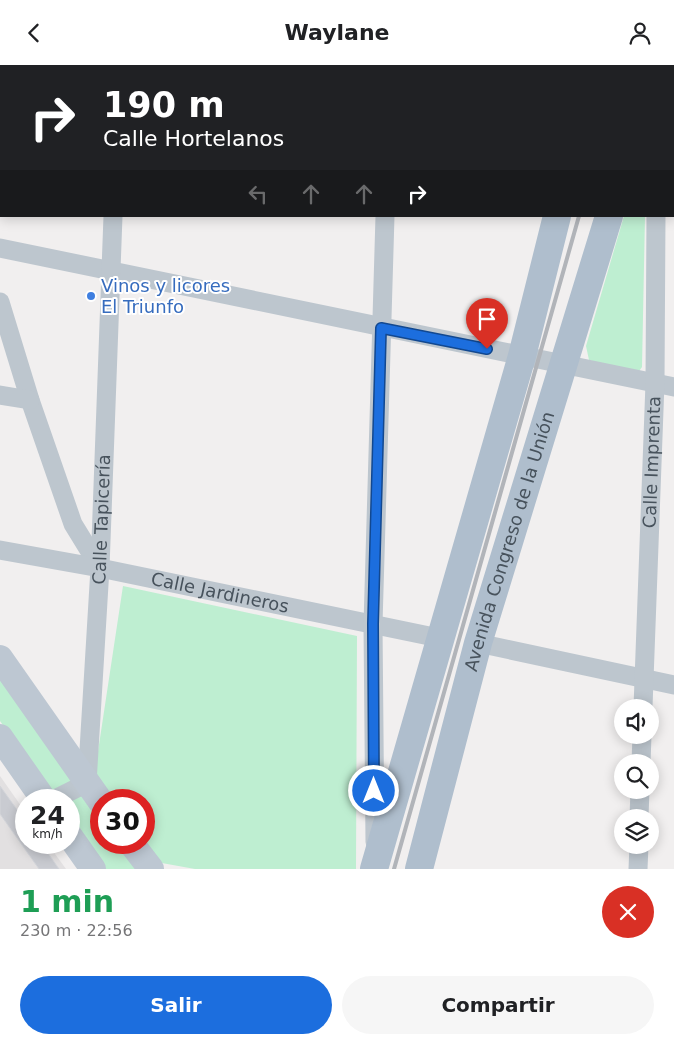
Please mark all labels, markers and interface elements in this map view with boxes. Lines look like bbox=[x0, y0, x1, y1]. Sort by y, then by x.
icon: back bbox=[20, 19, 48, 47]
icon: person bbox=[626, 19, 654, 47]
text: Waylane bbox=[285, 20, 389, 45]
icon: right bbox=[20, 85, 85, 150]
text: 190 m bbox=[103, 85, 225, 125]
text: Calle Hortelanos bbox=[103, 126, 284, 151]
icon: left bbox=[244, 180, 272, 208]
icon: ahead bbox=[297, 180, 325, 208]
icon: ahead bbox=[350, 180, 378, 208]
icon: right bbox=[403, 180, 431, 208]
place label: Vinos y licores El Triunfo bbox=[101, 275, 230, 317]
marker: Vinos y licores El Triunfo bbox=[85, 290, 97, 302]
pin bbox=[466, 298, 508, 349]
icon: arrive bbox=[473, 305, 501, 333]
street label: Calle Imprenta bbox=[639, 396, 665, 529]
street label: Avenida Congreso de la Unión bbox=[460, 409, 558, 673]
street label: Calle Tapicería bbox=[88, 454, 114, 585]
street label: Calle Jardineros bbox=[149, 568, 291, 617]
map controls bbox=[614, 699, 659, 854]
button: sound bbox=[614, 699, 659, 744]
button: search bbox=[614, 754, 659, 799]
position arrow bbox=[347, 764, 399, 816]
speed limit sign: 30 bbox=[90, 789, 155, 854]
text: 24 bbox=[30, 801, 65, 830]
button: layers bbox=[614, 809, 659, 854]
text: km/h bbox=[32, 827, 63, 841]
text: 1 min bbox=[20, 884, 114, 919]
button: close bbox=[602, 886, 654, 938]
text: 230 m · 22:56 bbox=[20, 921, 133, 940]
button: Salir bbox=[20, 976, 332, 1034]
button: Compartir bbox=[342, 976, 654, 1034]

